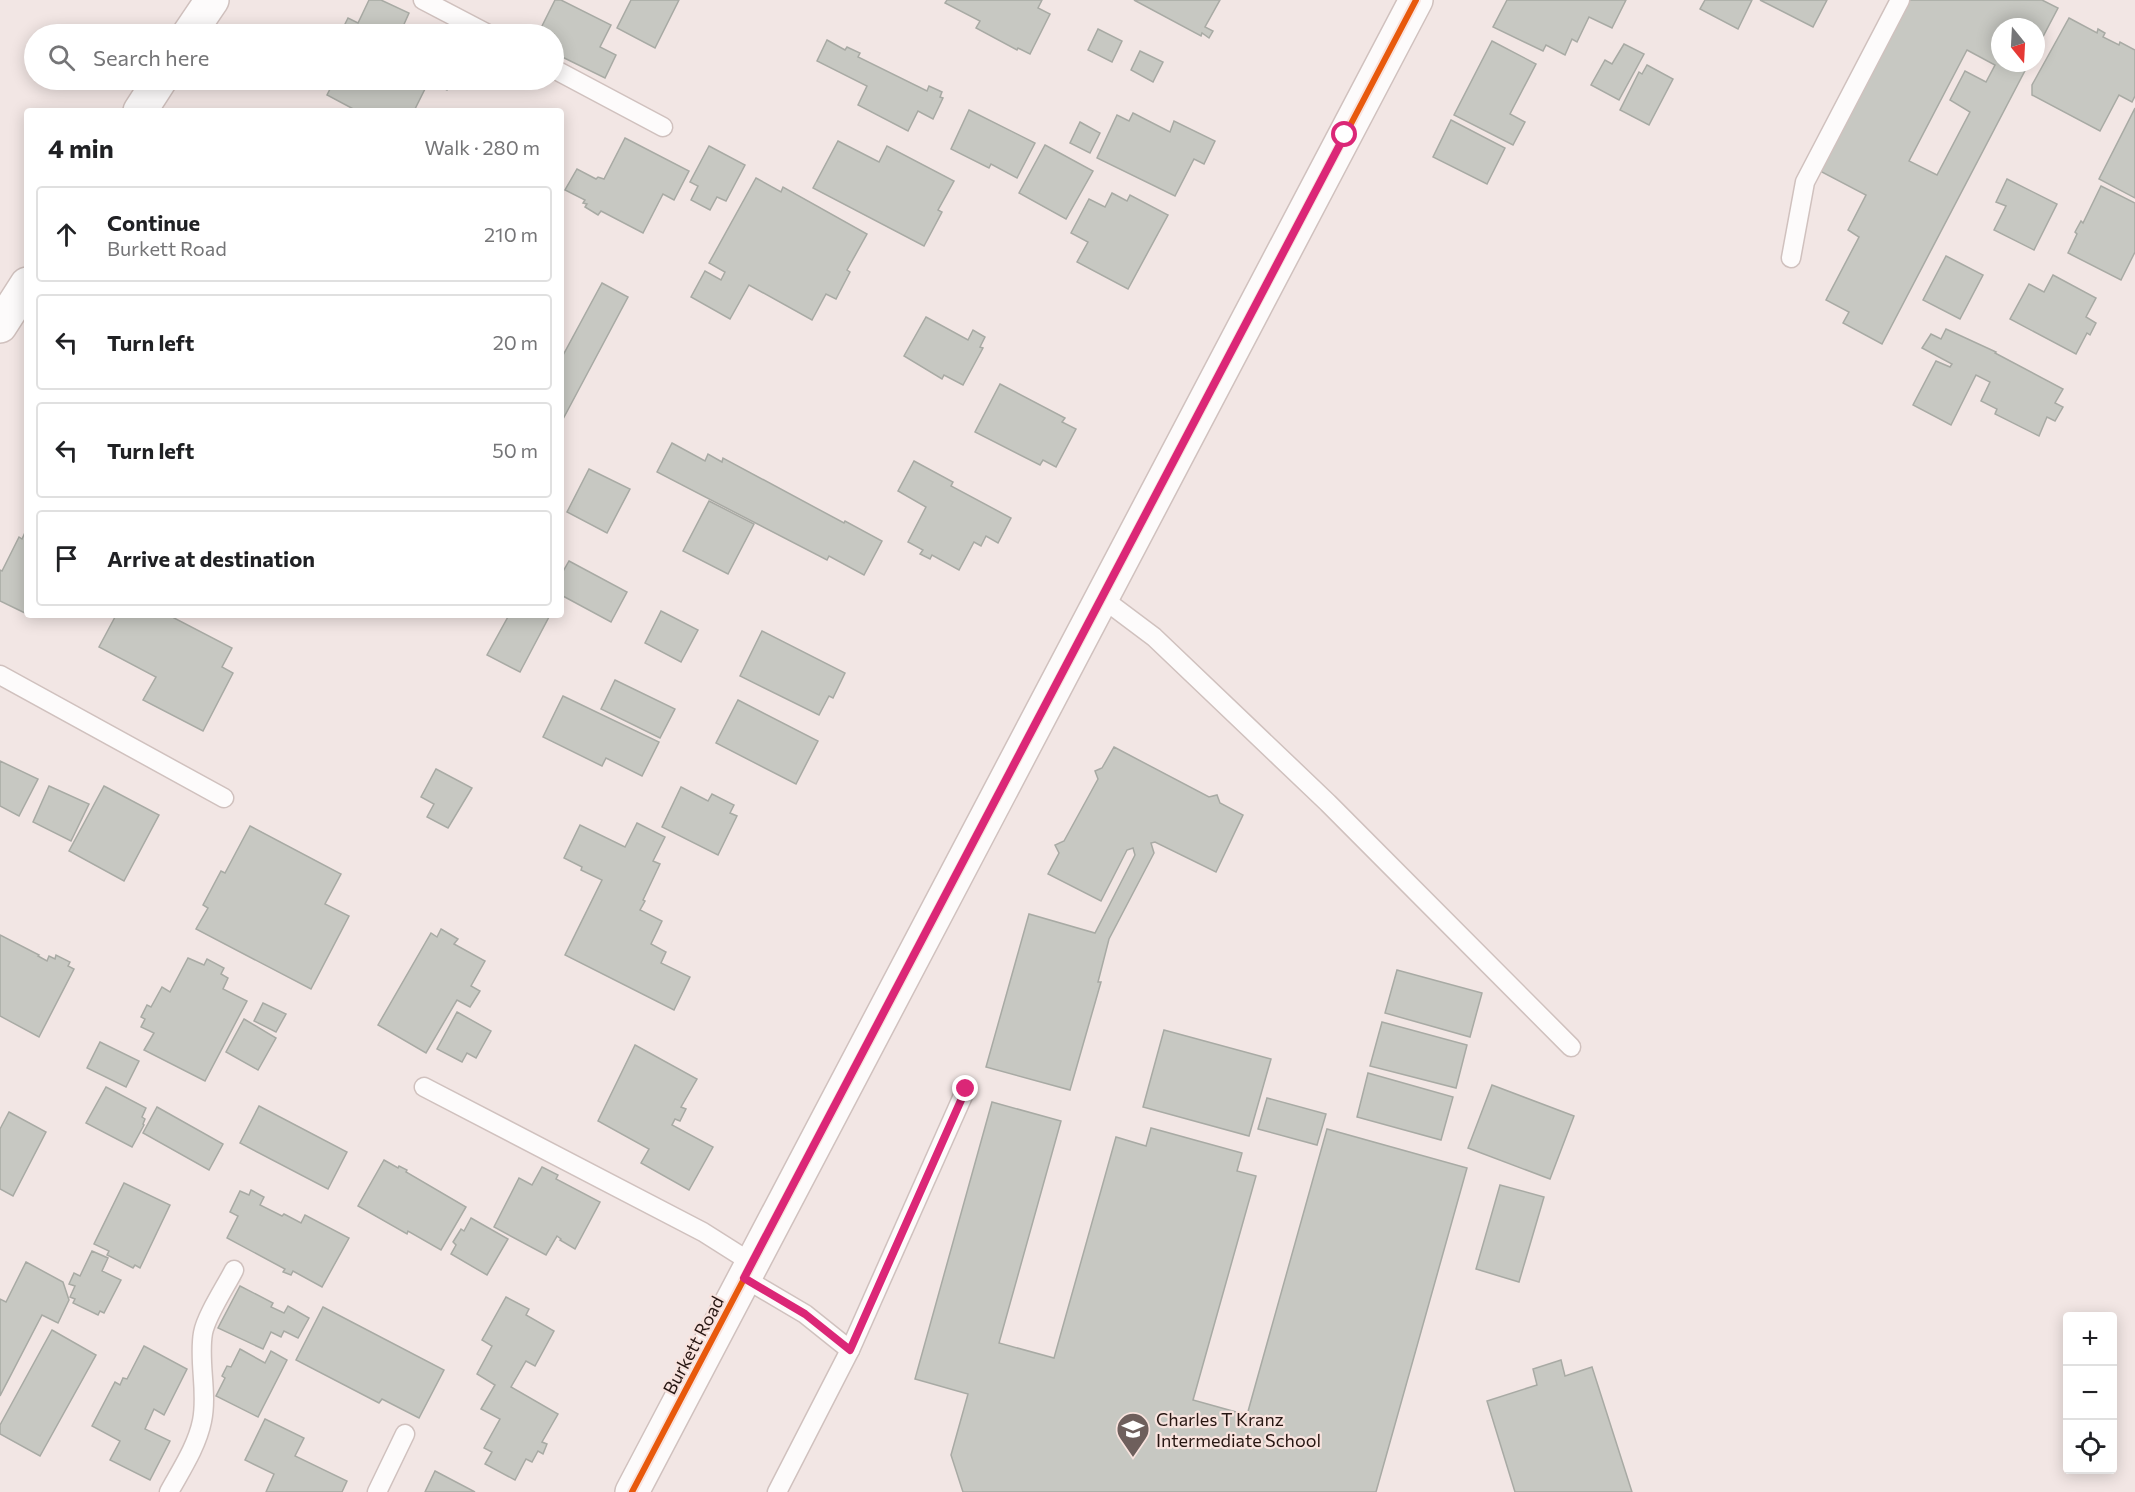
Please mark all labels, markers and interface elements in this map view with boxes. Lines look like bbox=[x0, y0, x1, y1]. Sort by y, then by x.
north arrow bbox=[1991, 18, 2045, 72]
search box bbox=[24, 24, 564, 90]
icon: search bbox=[45, 41, 78, 74]
text: Search here bbox=[93, 44, 209, 71]
route start bbox=[1331, 121, 1357, 147]
text: 4 min bbox=[48, 132, 114, 163]
text: Walk · 280 m bbox=[424, 135, 540, 159]
text: Continue bbox=[107, 209, 200, 236]
icon: ahead bbox=[50, 218, 83, 251]
text: 210 m bbox=[484, 222, 538, 246]
text: Burkett Road bbox=[107, 236, 227, 260]
icon: left bbox=[50, 326, 83, 359]
text: Turn left bbox=[107, 329, 194, 356]
text: 20 m bbox=[493, 330, 538, 354]
icon: left bbox=[50, 434, 83, 467]
text: Turn left bbox=[107, 437, 194, 464]
text: 50 m bbox=[492, 438, 538, 462]
icon: arrive bbox=[50, 542, 83, 575]
text: Arrive at destination bbox=[107, 545, 315, 572]
route end bbox=[952, 1075, 978, 1101]
street label: Burkett Road bbox=[658, 1292, 728, 1398]
map controls bbox=[2063, 1312, 2117, 1474]
button: + bbox=[2063, 1312, 2117, 1366]
button: − bbox=[2063, 1366, 2117, 1420]
place label: Charles T Kranz Intermediate School bbox=[1156, 1408, 1321, 1451]
school or university icon: Charles T Kranz Intermediate School bbox=[1115, 1411, 1151, 1458]
button: locate bbox=[2063, 1420, 2117, 1474]

